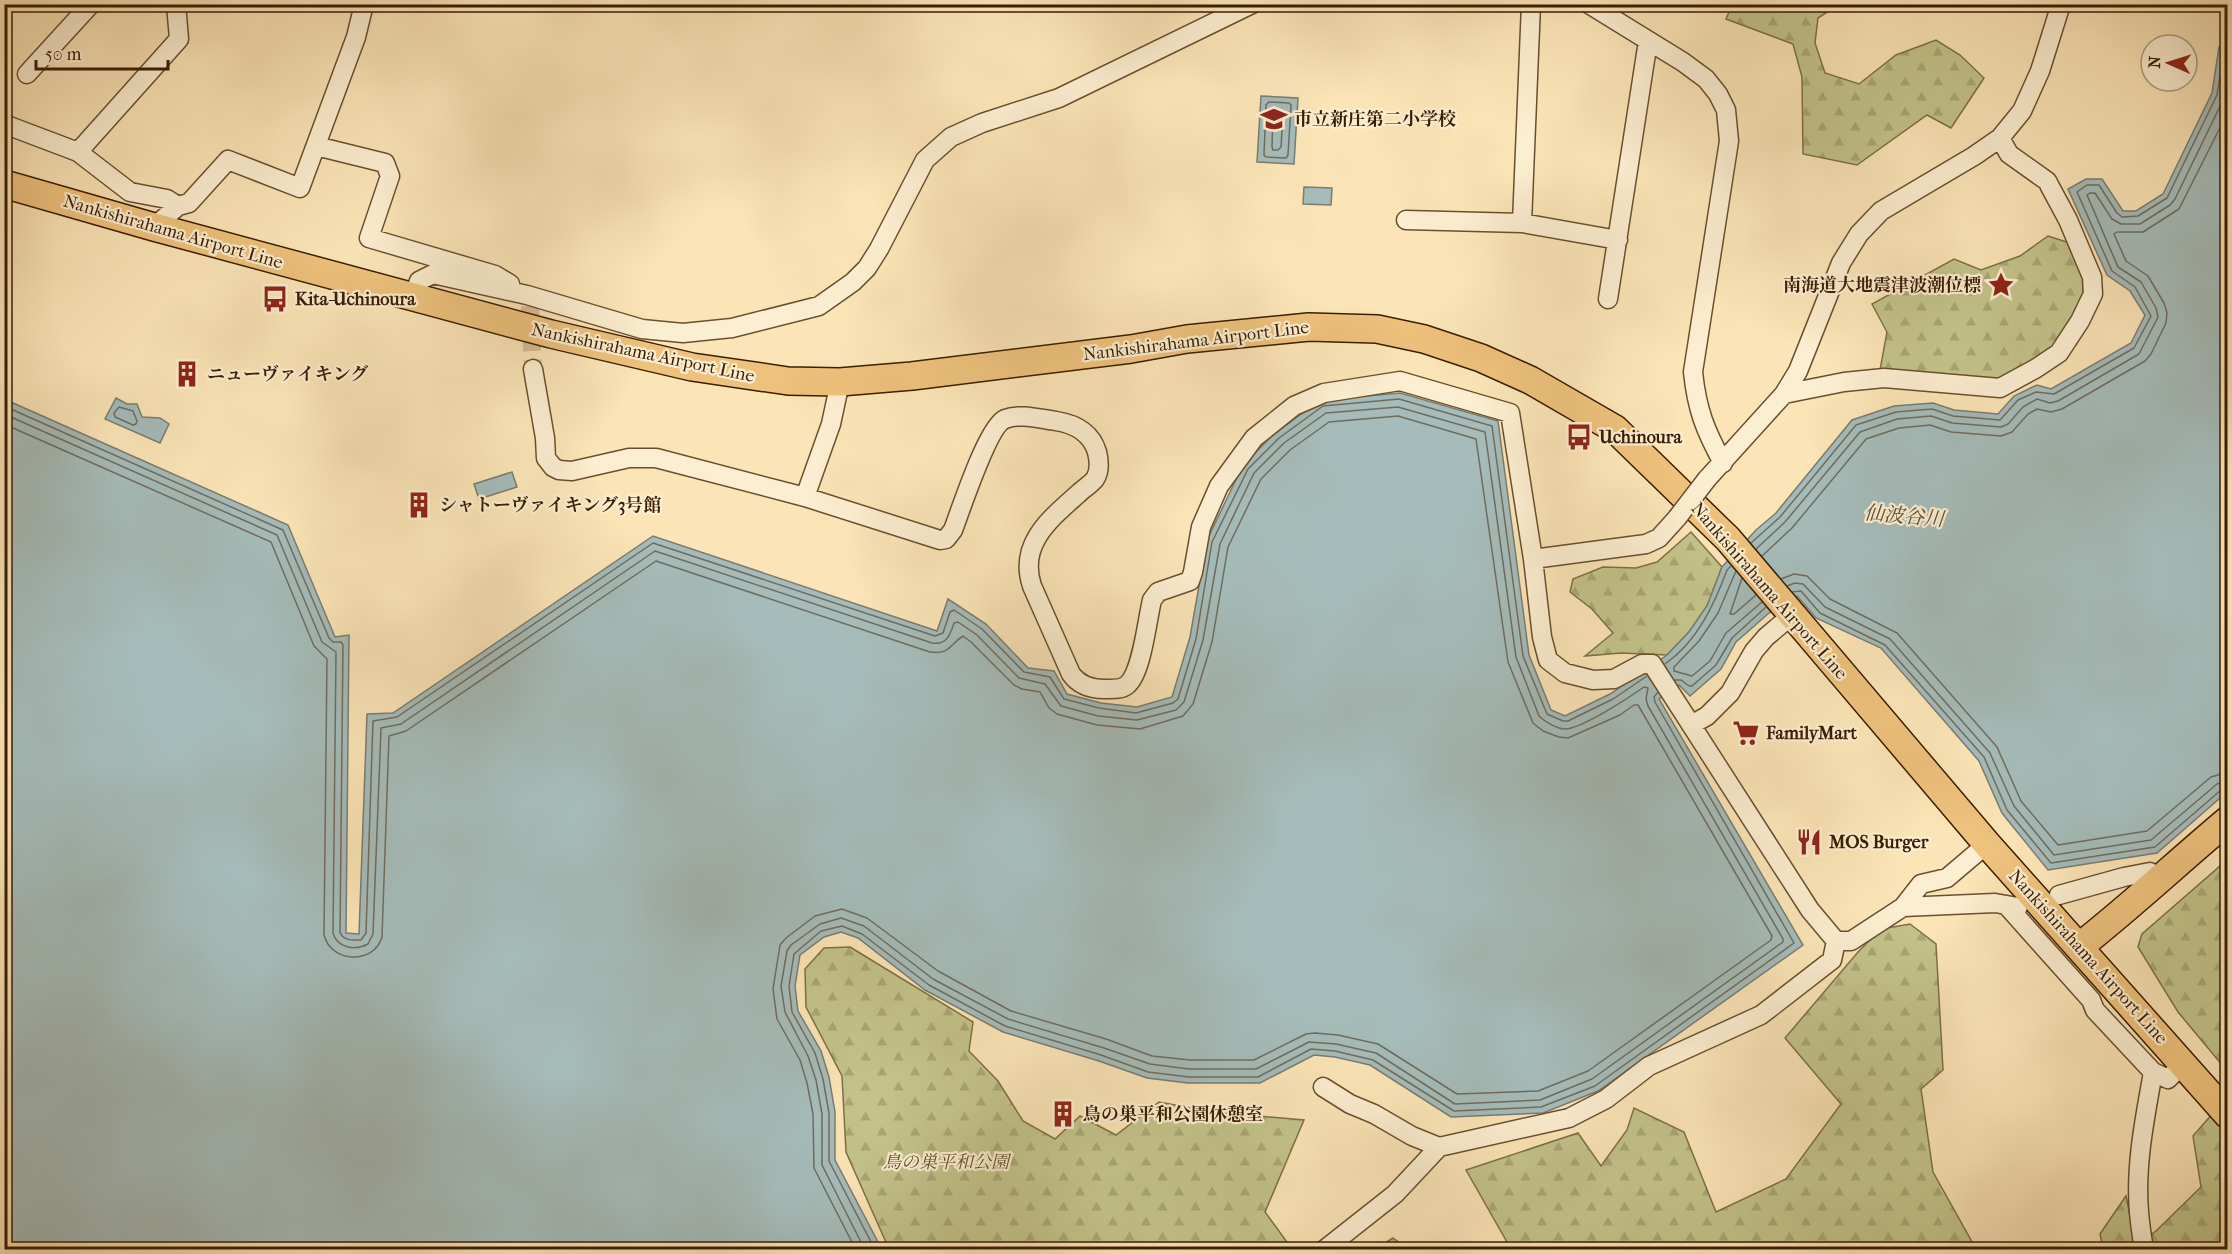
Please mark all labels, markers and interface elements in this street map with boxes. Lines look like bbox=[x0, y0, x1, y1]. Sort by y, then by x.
scale bar bbox=[36, 33, 168, 71]
north arrow bbox=[2139, 33, 2199, 93]
text: 50 m bbox=[45, 44, 82, 65]
text: N bbox=[2145, 55, 2164, 69]
school or university icon: 市立新庄第二小学校 bbox=[1259, 104, 1289, 134]
place label: 市立新庄第二小学校 bbox=[1294, 109, 1456, 130]
street label: Nankishirahama Airport Line bbox=[61, 191, 285, 273]
place icon: 南海道大地震津波潮位標 bbox=[1986, 270, 2016, 300]
place label: 南海道大地震津波潮位標 bbox=[1783, 275, 1981, 296]
bus stop icon: Kita-Uchinoura bbox=[260, 284, 290, 314]
place label: Kita-Uchinoura bbox=[295, 289, 416, 310]
street label: Nankishirahama Airport Line bbox=[1082, 317, 1310, 365]
street label: Nankishirahama Airport Line bbox=[530, 319, 757, 387]
building icon: ニューヴァイキング bbox=[172, 359, 202, 389]
place label: ニューヴァイキング bbox=[207, 364, 368, 385]
bus stop icon: Uchinoura bbox=[1564, 422, 1594, 452]
place label: Uchinoura bbox=[1598, 427, 1682, 448]
building icon: シャトーヴァイキング3号館 bbox=[404, 490, 434, 520]
place label: シャトーヴァイキング3号館 bbox=[439, 495, 661, 516]
street label: Nankishirahama Airport Line bbox=[1686, 498, 1852, 684]
water label: 仙波谷川 bbox=[1863, 501, 1947, 531]
supermarket icon: FamilyMart bbox=[1731, 718, 1761, 748]
place label: FamilyMart bbox=[1765, 723, 1858, 744]
restaurant icon: MOS Burger bbox=[1794, 827, 1824, 857]
place label: MOS Burger bbox=[1828, 832, 1929, 853]
street label: Nankishirahama Airport Line bbox=[2004, 865, 2172, 1049]
building icon: 鳥の巣平和公園休憩室 bbox=[1048, 1099, 1078, 1129]
place label: 鳥の巣平和公園休憩室 bbox=[1083, 1104, 1263, 1125]
park label: 鳥の巣平和公園 bbox=[883, 1152, 1012, 1173]

